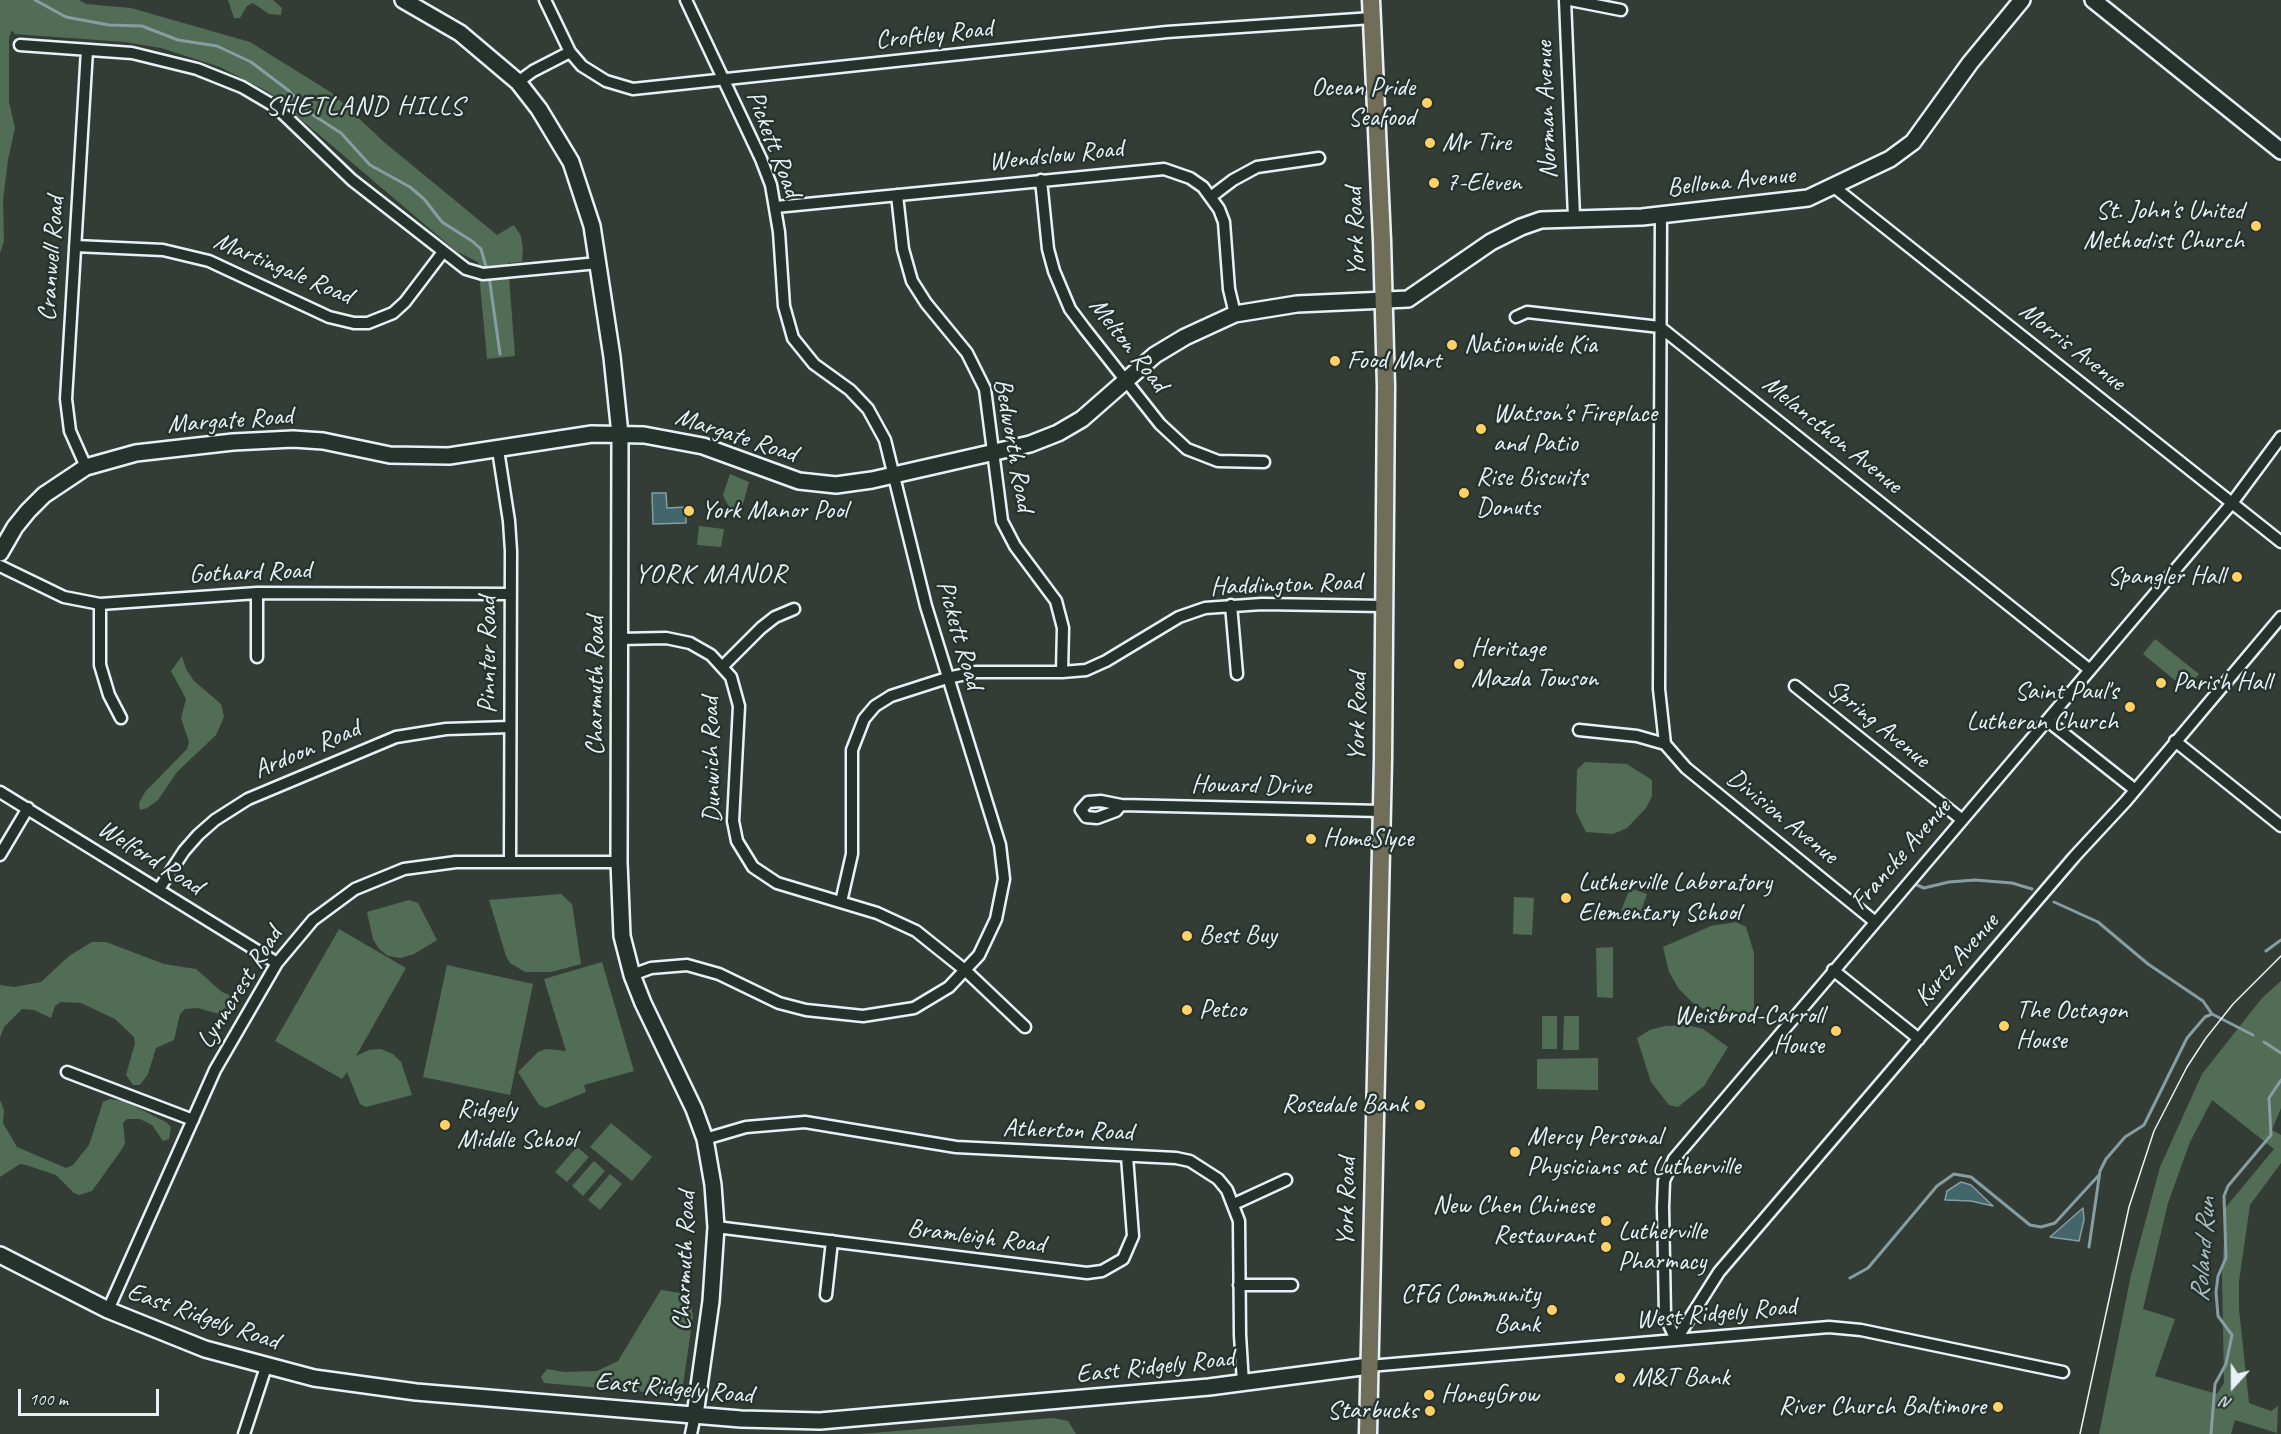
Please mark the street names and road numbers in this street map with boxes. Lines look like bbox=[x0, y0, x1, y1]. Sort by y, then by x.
street label: Croftley Road bbox=[874, 13, 994, 57]
street label: Norman Avenue bbox=[1529, 40, 1565, 180]
street label: Pickett Road bbox=[738, 86, 808, 202]
street label: Wendslow Road bbox=[987, 133, 1125, 179]
street label: Bellona Avenue bbox=[1665, 160, 1797, 204]
street label: York Road bbox=[1339, 187, 1373, 277]
street label: Cranwell Road bbox=[32, 196, 72, 322]
street label: Martingale Road bbox=[209, 226, 357, 312]
street label: Melton Road bbox=[1081, 292, 1175, 398]
street label: Morris Avenue bbox=[2013, 296, 2131, 398]
street label: Melancthon Avenue bbox=[1756, 369, 1908, 501]
street label: Bedworth Road bbox=[986, 376, 1040, 514]
street label: Margate Road bbox=[166, 401, 294, 441]
street label: Margate Road bbox=[671, 402, 801, 470]
street label: Gothard Road bbox=[188, 555, 312, 591]
street label: Haddington Road bbox=[1210, 567, 1362, 603]
street label: Pickett Road bbox=[929, 577, 989, 693]
street label: Pinnter Road bbox=[472, 597, 504, 713]
street label: Charmuth Road bbox=[580, 616, 612, 756]
street label: York Road bbox=[1342, 672, 1374, 762]
street label: Spring Avenue bbox=[1820, 673, 1936, 775]
street label: Dunwich Road bbox=[695, 697, 729, 823]
street label: Ardoon Road bbox=[249, 714, 365, 786]
street label: Division Avenue bbox=[1720, 763, 1844, 871]
street label: Howard Drive bbox=[1191, 769, 1311, 803]
street label: Francke Avenue bbox=[1844, 793, 1958, 917]
street label: Welford Road bbox=[92, 813, 208, 903]
street label: Kurtz Avenue bbox=[1908, 907, 2006, 1013]
street label: Lynncrest Road bbox=[190, 922, 290, 1054]
street label: Atherton Road bbox=[1002, 1113, 1134, 1149]
street label: York Road bbox=[1331, 1157, 1363, 1247]
street label: Charmuth Road bbox=[667, 1191, 703, 1331]
street label: Bramleigh Road bbox=[905, 1213, 1047, 1261]
street label: East Ridgely Road bbox=[123, 1276, 283, 1358]
street label: West Ridgely Road bbox=[1634, 1291, 1798, 1337]
street label: East Ridgely Road bbox=[1074, 1343, 1236, 1391]
street label: East Ridgely Road bbox=[594, 1367, 754, 1411]

